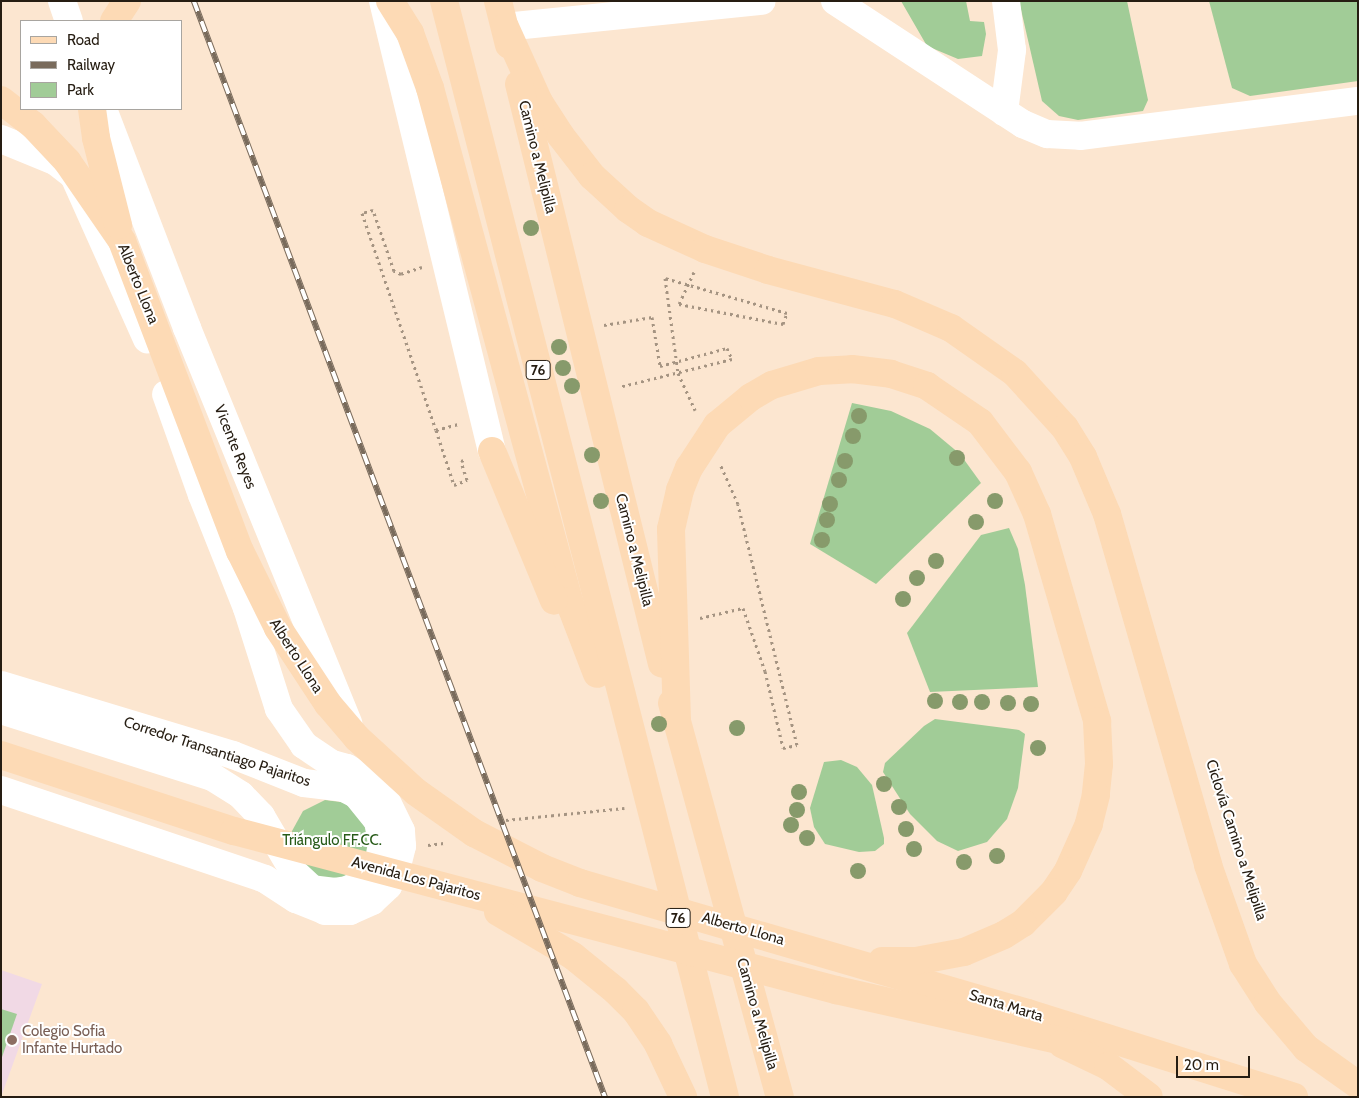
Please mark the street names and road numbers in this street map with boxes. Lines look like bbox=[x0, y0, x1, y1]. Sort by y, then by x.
street label: Camino a Melipilla bbox=[514, 99, 560, 215]
street label: Alberto Llona bbox=[114, 241, 162, 327]
road number: 76 bbox=[526, 358, 550, 382]
street label: Vicente Reyes bbox=[210, 402, 260, 492]
street label: Camino a Melipilla bbox=[611, 492, 657, 608]
street label: Alberto Llona bbox=[265, 616, 327, 696]
street label: Corredor Transantiago Pajaritos bbox=[121, 713, 313, 791]
street label: Ciclovía Camino a Melipilla bbox=[1201, 757, 1271, 923]
street label: Avenida Los Pajaritos bbox=[350, 853, 482, 905]
road number: 76 bbox=[666, 906, 690, 930]
street label: Alberto Llona bbox=[700, 909, 786, 949]
street label: Camino a Melipilla bbox=[732, 956, 782, 1072]
street label: Santa Marta bbox=[967, 986, 1045, 1026]

